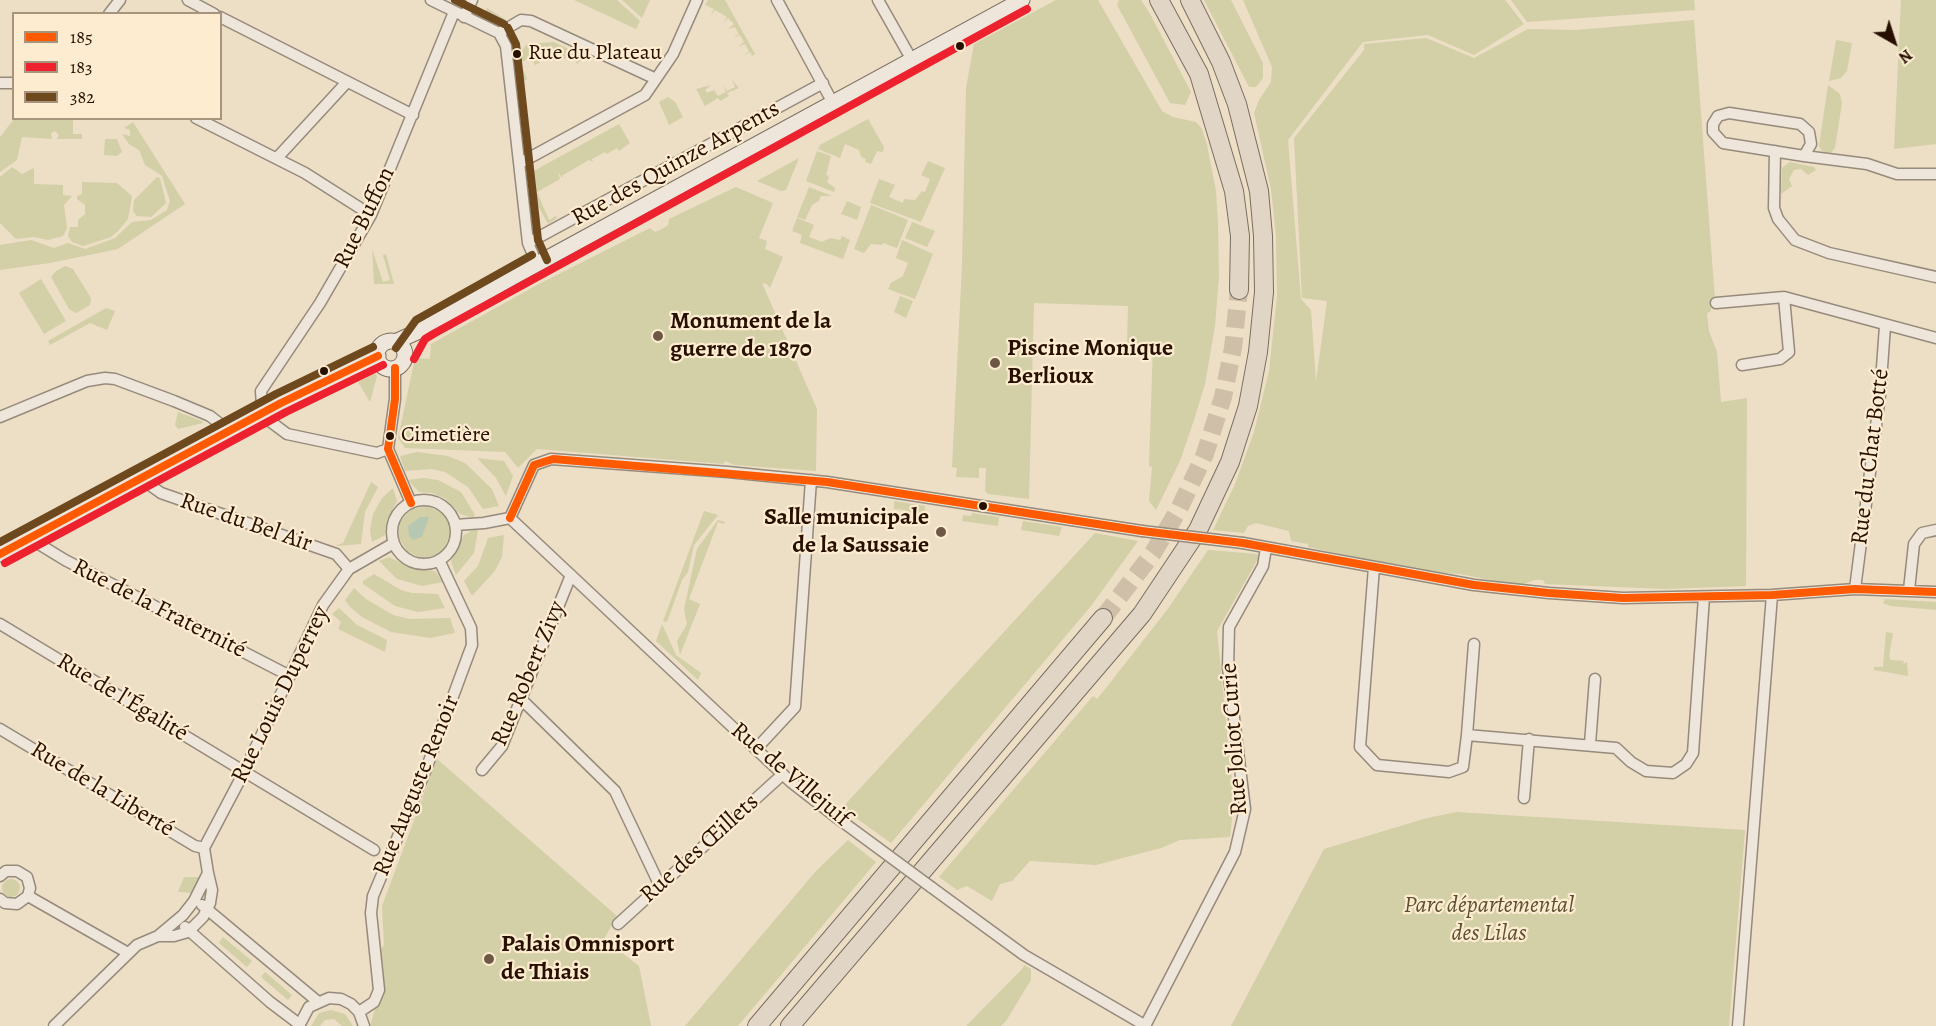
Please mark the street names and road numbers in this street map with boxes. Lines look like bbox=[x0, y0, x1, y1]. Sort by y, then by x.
street label: Rue des Quinze Arpents bbox=[567, 95, 785, 233]
street label: Rue Buffon bbox=[328, 162, 402, 274]
street label: Rue du Chat Botté bbox=[1846, 367, 1896, 547]
street label: Rue du Bel Air bbox=[176, 487, 316, 559]
street label: Rue de la Fraternité bbox=[67, 553, 251, 665]
street label: Rue Robert Zivy bbox=[485, 597, 573, 751]
street label: Rue Louis Duperrey bbox=[226, 602, 336, 788]
street label: Rue de l'Égalité bbox=[51, 647, 193, 749]
street label: Rue Joliot Curie bbox=[1215, 662, 1255, 816]
street label: Rue Auguste Renoir bbox=[368, 691, 466, 881]
street label: Rue de Villejuif bbox=[724, 717, 856, 833]
street label: Rue de la Liberté bbox=[25, 736, 179, 844]
street label: Rue des Œillets bbox=[635, 788, 765, 910]

